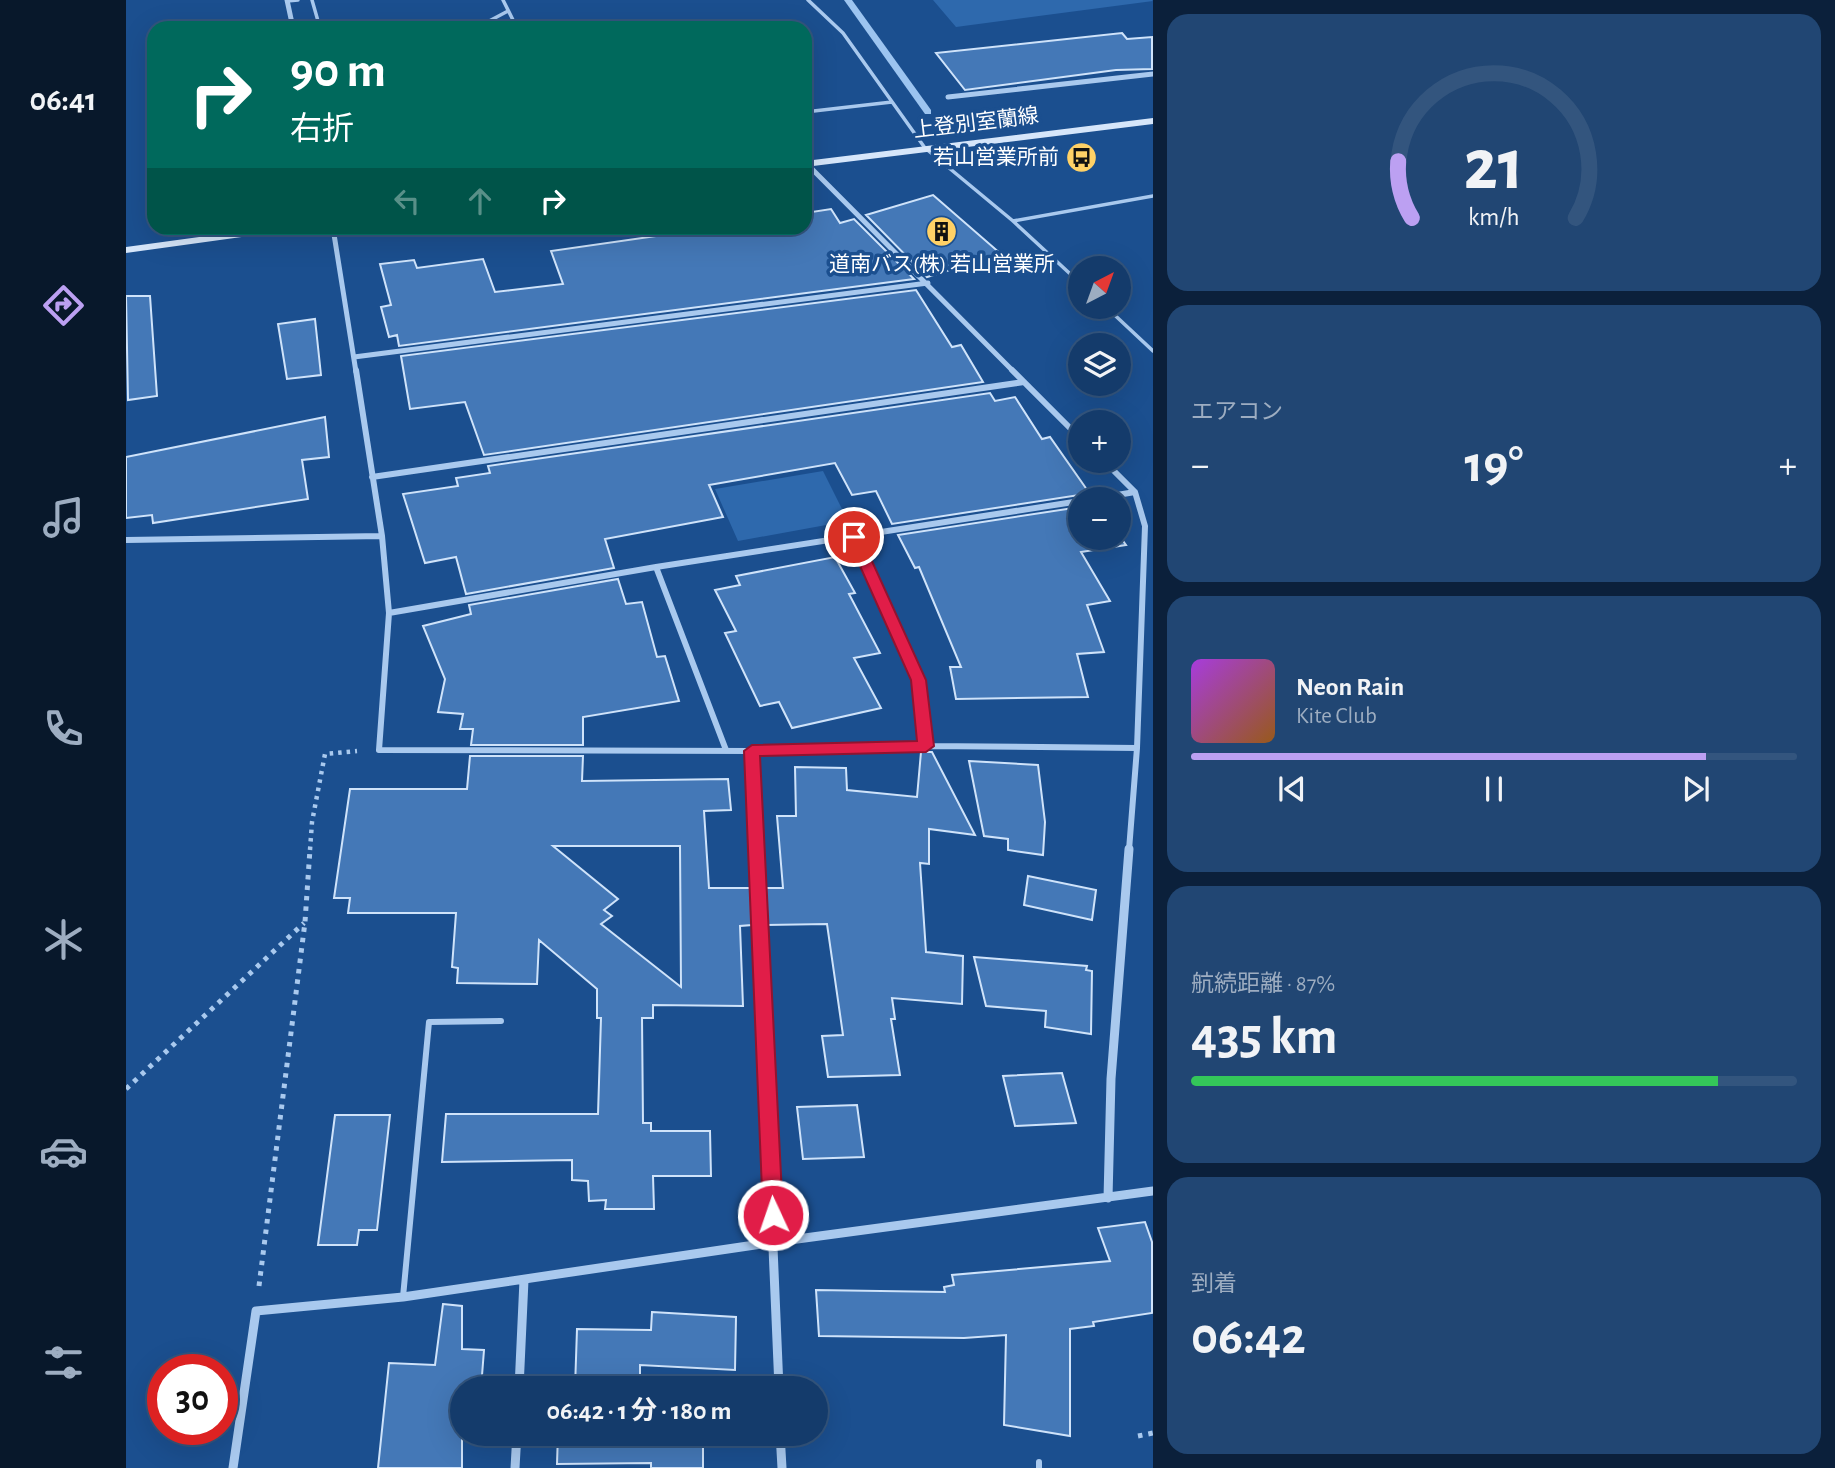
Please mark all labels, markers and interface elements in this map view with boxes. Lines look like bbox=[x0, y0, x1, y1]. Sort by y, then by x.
text: 90 m bbox=[290, 47, 386, 96]
icon: right bbox=[175, 49, 266, 140]
text: 06:41 bbox=[29, 84, 97, 116]
street label: 上登別室蘭線 bbox=[912, 104, 1040, 141]
text: 右折 bbox=[290, 113, 354, 145]
text: 21 bbox=[1464, 131, 1524, 204]
bus stop icon: 若山営業所前 bbox=[1065, 140, 1099, 174]
place label: 若山営業所前 bbox=[933, 146, 1059, 168]
icon: left bbox=[388, 182, 426, 220]
icon: ahead bbox=[461, 182, 499, 220]
icon: right bbox=[534, 182, 572, 220]
text: km/h bbox=[1468, 205, 1520, 230]
building icon: 道南バス(株) 若山営業所 bbox=[925, 215, 959, 249]
place label: 道南バス(株) 若山営業所 bbox=[829, 253, 1055, 275]
north arrow bbox=[1068, 256, 1130, 318]
map controls bbox=[1068, 256, 1131, 550]
icon: directions bbox=[39, 281, 88, 330]
button: layers bbox=[1068, 333, 1131, 396]
text: エアコン bbox=[1191, 401, 1283, 424]
button: + bbox=[1068, 410, 1131, 473]
text: 19° bbox=[1464, 439, 1524, 491]
text: − bbox=[1191, 447, 1209, 485]
text: + bbox=[1779, 447, 1797, 485]
button: − bbox=[1068, 487, 1131, 550]
icon: music bbox=[39, 493, 88, 542]
pin bbox=[824, 507, 884, 567]
icon: arrive bbox=[835, 518, 873, 556]
text: Neon Rain bbox=[1296, 674, 1404, 700]
icon: phone bbox=[39, 704, 88, 753]
text: Kite Club bbox=[1296, 705, 1377, 728]
icon: previous bbox=[1273, 770, 1311, 808]
icon: pause bbox=[1475, 770, 1513, 808]
icon: next bbox=[1677, 770, 1715, 808]
icon: climate bbox=[39, 915, 88, 964]
text: 航続距離 · 87% bbox=[1191, 973, 1335, 996]
text: 435 km bbox=[1191, 1011, 1338, 1063]
icon: car bbox=[39, 1127, 88, 1176]
position arrow bbox=[736, 1178, 810, 1252]
text: 到着 bbox=[1191, 1273, 1237, 1296]
text: 06:42 bbox=[1191, 1311, 1306, 1363]
icon: filters bbox=[39, 1338, 88, 1387]
speed limit sign: 30 bbox=[147, 1354, 238, 1445]
text: 06:42 · 1 分 · 180 m bbox=[547, 1398, 731, 1424]

